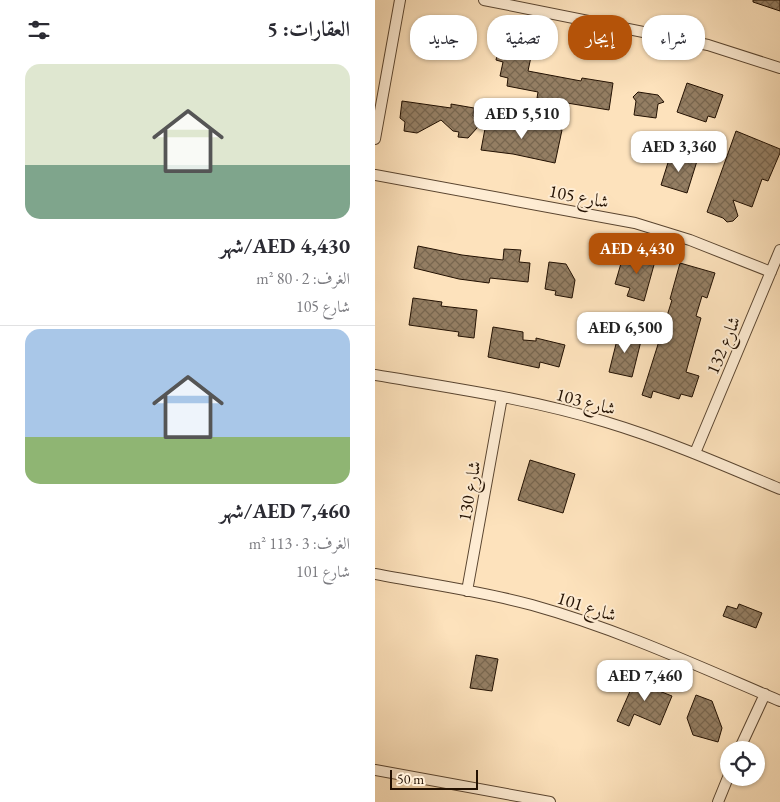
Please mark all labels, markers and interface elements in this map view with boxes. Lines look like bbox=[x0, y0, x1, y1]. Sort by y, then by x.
text: العقارات: 5 bbox=[267, 15, 350, 42]
chip: جديد bbox=[410, 15, 477, 60]
chip: تصفية bbox=[487, 15, 558, 60]
chip: إيجار bbox=[568, 15, 632, 60]
chip: شراء bbox=[642, 15, 705, 60]
icon: filters bbox=[25, 16, 53, 44]
icon: home bbox=[143, 96, 233, 186]
pin: AED 5,510 bbox=[465, 98, 579, 140]
text: AED 5,510 bbox=[485, 103, 559, 124]
pin: AED 3,360 bbox=[622, 130, 736, 173]
text: AED 3,360 bbox=[642, 136, 716, 157]
street label: شارع 105 bbox=[546, 179, 611, 217]
text: AED 4,430/شهر bbox=[220, 232, 350, 259]
pin: AED 4,430 bbox=[580, 232, 694, 275]
text: AED 4,430 bbox=[600, 238, 674, 259]
text: الغرف: 2 · 80 m² bbox=[256, 268, 350, 289]
text: شارع 105 bbox=[296, 296, 350, 317]
pin: AED 6,500 bbox=[568, 312, 682, 354]
street label: شارع 132 bbox=[701, 313, 749, 379]
text: AED 6,500 bbox=[588, 317, 662, 338]
icon: home bbox=[143, 362, 233, 452]
street label: شارع 103 bbox=[553, 382, 618, 424]
street label: شارع 130 bbox=[452, 459, 490, 524]
text: AED 7,460/شهر bbox=[220, 497, 350, 524]
text: الغرف: 3 · 113 m² bbox=[249, 533, 350, 554]
text: شارع 101 bbox=[296, 561, 350, 582]
street label: شارع 101 bbox=[553, 586, 619, 630]
pin: AED 7,460 bbox=[588, 660, 702, 702]
text: AED 7,460 bbox=[608, 665, 682, 686]
map controls bbox=[720, 741, 765, 786]
button: locate bbox=[720, 741, 765, 786]
scale bar bbox=[390, 767, 477, 790]
text: 50 m bbox=[397, 770, 424, 788]

